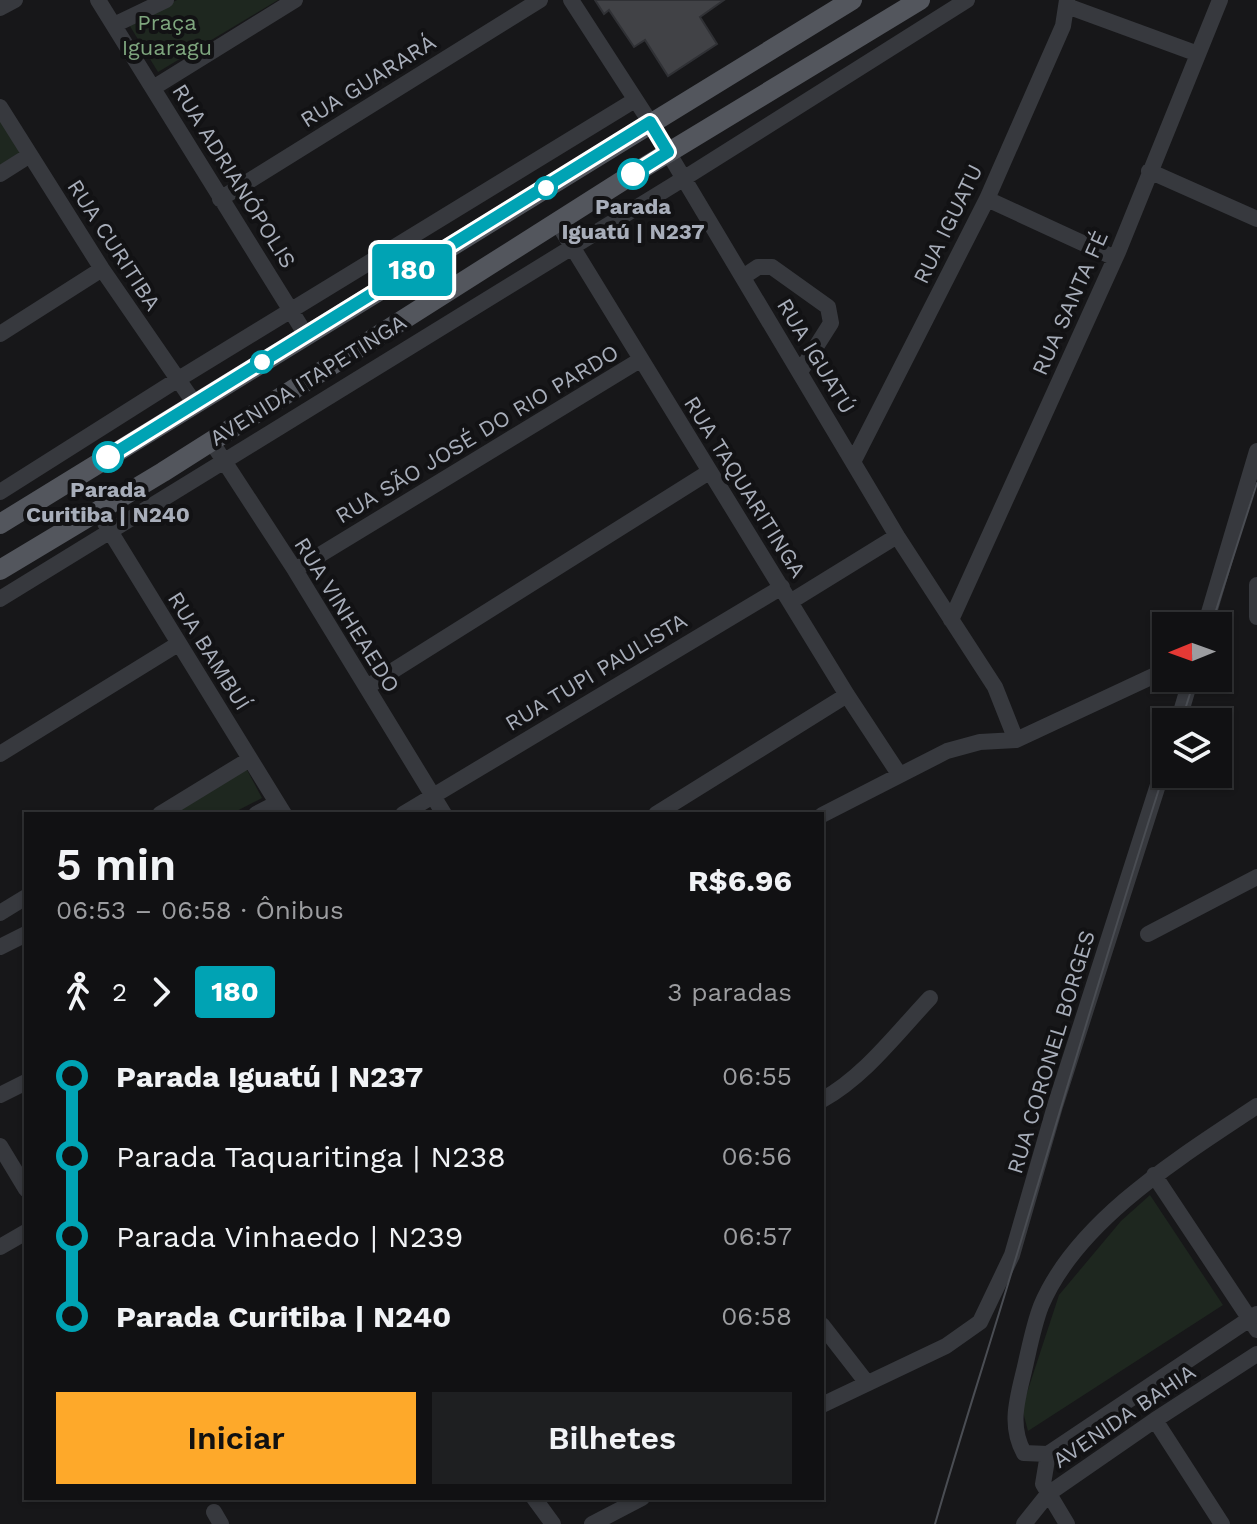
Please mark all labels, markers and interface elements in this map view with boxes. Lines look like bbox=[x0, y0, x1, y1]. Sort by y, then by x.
park label: Praça Iguaragu bbox=[122, 10, 212, 60]
street label: RUA GUARARÁ bbox=[296, 29, 440, 133]
street label: RUA ADRIANÓPOLIS bbox=[167, 79, 301, 273]
marker: Parada Iguatú | N237 bbox=[618, 159, 648, 189]
street label: RUA IGUATU bbox=[908, 160, 988, 288]
street label: RUA CURITIBA bbox=[62, 175, 166, 315]
unlabelled marker bbox=[535, 177, 557, 199]
place label: Parada Iguatú | N237 bbox=[561, 194, 705, 244]
street label: RUA SANTA FÉ bbox=[1027, 227, 1113, 379]
line badge: 180 bbox=[366, 244, 458, 296]
text: 180 bbox=[388, 253, 436, 286]
street label: RUA IGUATÚ bbox=[772, 294, 860, 418]
street label: AVENIDA ITAPETINGA bbox=[205, 309, 411, 451]
street label: RUA SÃO JOSÉ DO RIO PARDO bbox=[331, 339, 623, 529]
unlabelled marker bbox=[251, 351, 273, 373]
street label: RUA TAQUARITINGA bbox=[679, 392, 811, 582]
marker: Parada Curitiba | N240 bbox=[93, 442, 123, 472]
place label: Parada Curitiba | N240 bbox=[26, 477, 190, 527]
street label: RUA VINHEAEDO bbox=[289, 533, 405, 697]
street label: RUA BAMBUÍ bbox=[163, 587, 255, 715]
street label: RUA TUPI PAULISTA bbox=[501, 608, 691, 736]
north arrow bbox=[1152, 612, 1232, 692]
map controls bbox=[1152, 612, 1232, 788]
button: layers bbox=[1152, 708, 1232, 788]
text: 5 min bbox=[56, 839, 176, 891]
text: R$6.96 bbox=[688, 863, 792, 898]
text: 06:53 – 06:58 · Ônibus bbox=[56, 895, 344, 925]
street label: RUA CORONEL BORGES bbox=[1002, 927, 1100, 1177]
icon: walk bbox=[56, 970, 100, 1014]
icon: forward bbox=[139, 970, 183, 1014]
text: 180 bbox=[211, 975, 259, 1008]
text: 2 bbox=[112, 977, 127, 1007]
text: 3 paradas bbox=[667, 977, 792, 1007]
text: Parada Iguatú | N237 bbox=[116, 1059, 423, 1094]
text: 06:55 bbox=[722, 1061, 792, 1091]
text: Parada Taquaritinga | N238 bbox=[116, 1139, 506, 1174]
text: 06:56 bbox=[721, 1141, 792, 1171]
text: Parada Vinhaedo | N239 bbox=[116, 1219, 463, 1254]
text: 06:57 bbox=[723, 1221, 792, 1251]
text: Parada Curitiba | N240 bbox=[116, 1299, 451, 1334]
text: 06:58 bbox=[721, 1301, 792, 1331]
street label: AVENIDA BAHIA bbox=[1048, 1359, 1200, 1473]
button: Iniciar bbox=[56, 1392, 416, 1484]
button: Bilhetes bbox=[432, 1392, 792, 1484]

